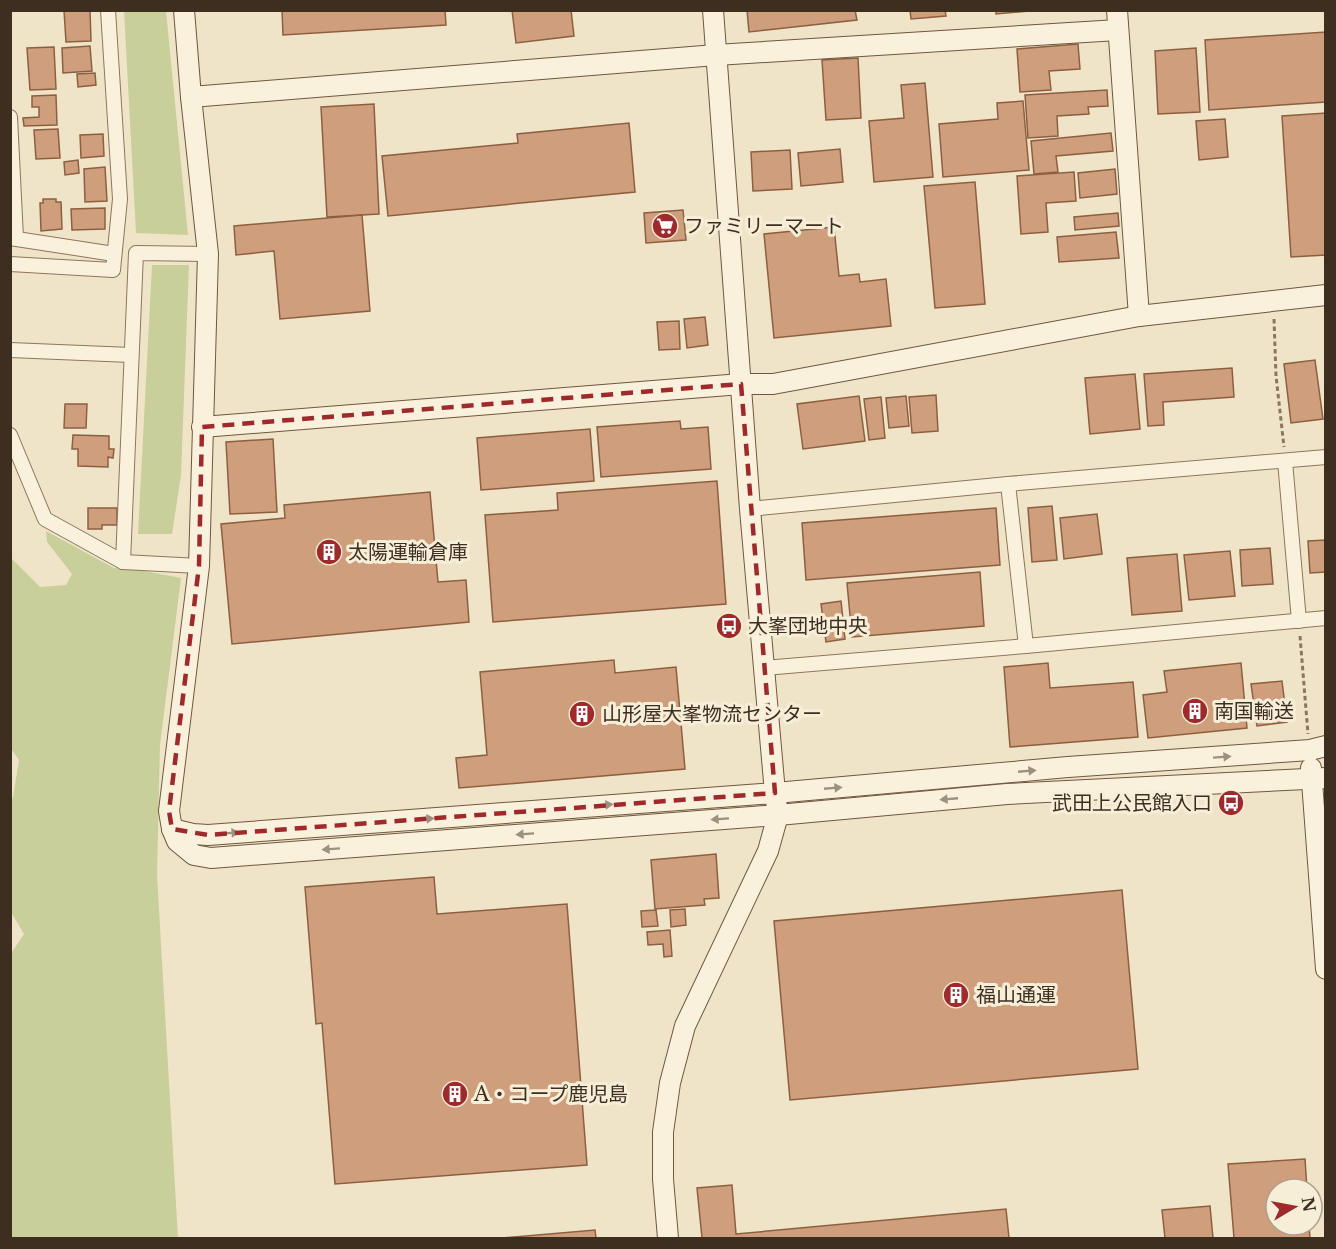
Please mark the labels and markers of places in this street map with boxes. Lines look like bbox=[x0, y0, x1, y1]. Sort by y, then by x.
supermarket icon: ファミリーマート bbox=[650, 211, 680, 241]
place label: ファミリーマート bbox=[684, 214, 844, 238]
building icon: 太陽運輸倉庫 bbox=[314, 537, 344, 567]
place label: 太陽運輸倉庫 bbox=[348, 540, 468, 564]
bus stop icon: 大峯団地中央 bbox=[714, 611, 744, 641]
place label: 大峯団地中央 bbox=[748, 614, 868, 638]
building icon: 南国輸送 bbox=[1180, 696, 1210, 726]
building icon: 山形屋大峯物流センター bbox=[567, 699, 597, 729]
place label: 南国輸送 bbox=[1214, 699, 1294, 723]
place label: 山形屋大峯物流センター bbox=[602, 702, 822, 726]
bus stop icon: 武田上公民館入口 bbox=[1216, 788, 1246, 818]
place label: 武田上公民館入口 bbox=[1052, 791, 1212, 815]
building icon: 福山通運 bbox=[941, 980, 971, 1010]
place label: 福山通運 bbox=[976, 983, 1056, 1007]
building icon: A・コープ鹿児島 bbox=[440, 1079, 470, 1109]
place label: A・コープ鹿児島 bbox=[473, 1082, 628, 1106]

